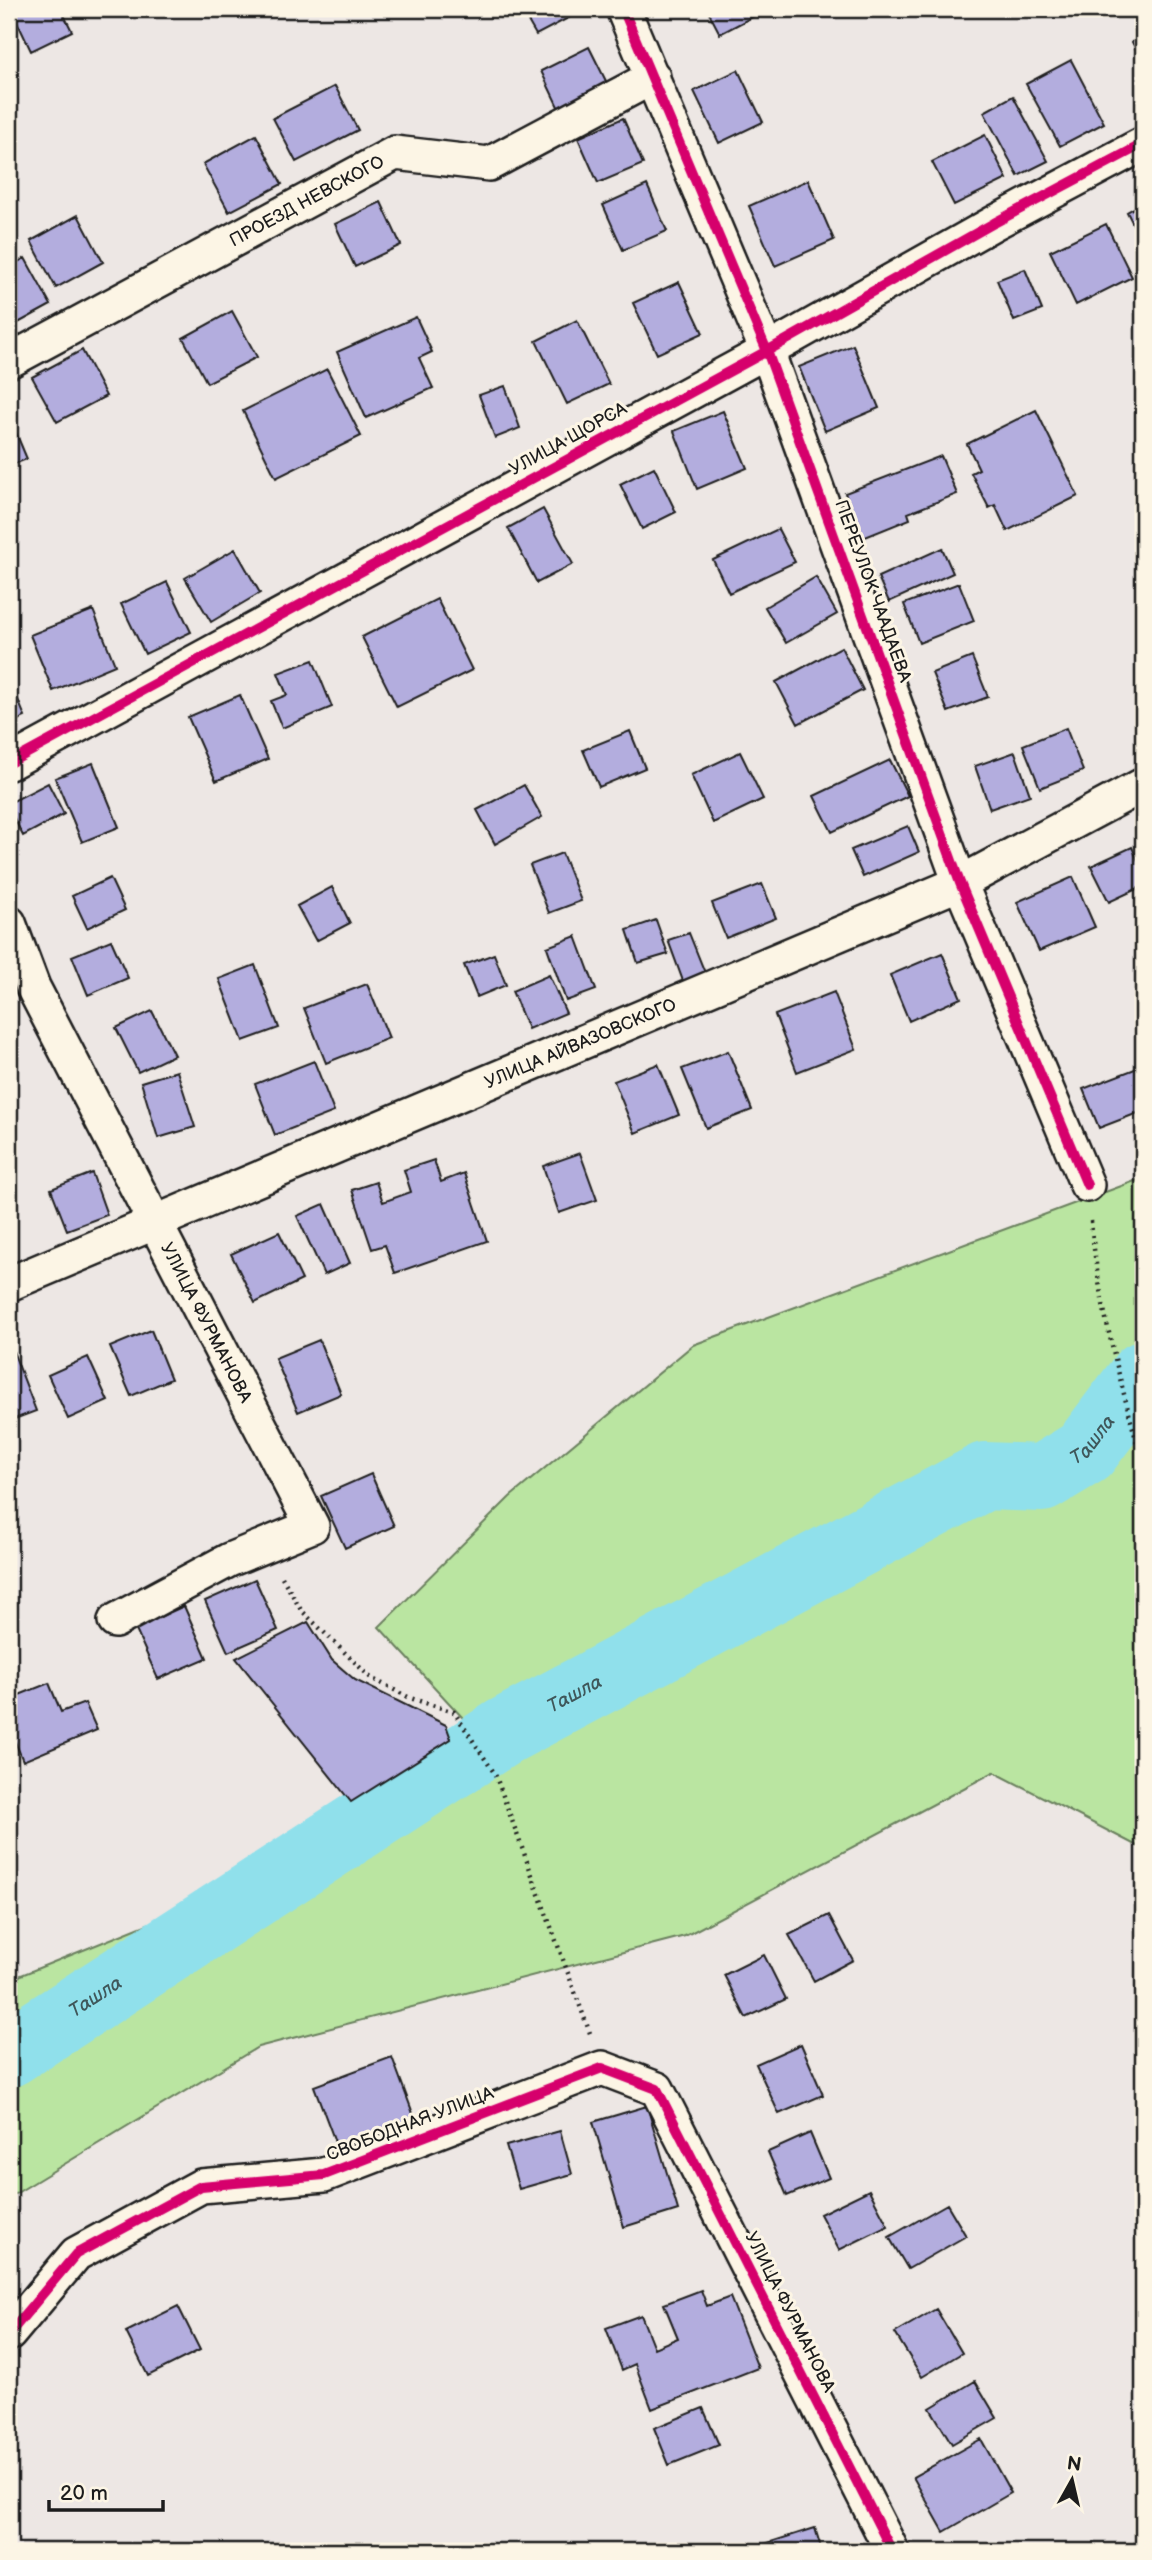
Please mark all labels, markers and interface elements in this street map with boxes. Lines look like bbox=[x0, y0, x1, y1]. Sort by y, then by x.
street label: ПРОЕЗД НЕВСКОГО bbox=[226, 150, 388, 251]
street label: УЛИЦА ЩОРСА bbox=[506, 398, 630, 480]
street label: ПЕРЕУЛОК ЧААДАЕВА bbox=[830, 497, 916, 685]
street label: УЛИЦА АЙВАЗОВСКОГО bbox=[481, 993, 679, 1093]
street label: УЛИЦА ФУРМАНОВА bbox=[157, 1239, 257, 1406]
water label: Ташла bbox=[1066, 1410, 1120, 1470]
water label: Ташла bbox=[543, 1670, 606, 1718]
water label: Ташла bbox=[64, 1971, 126, 2023]
street label: СВОБОДНАЯ УЛИЦА bbox=[324, 2082, 497, 2166]
street label: УЛИЦА ФУРМАНОВА bbox=[740, 2228, 840, 2396]
north arrow bbox=[1036, 2444, 1106, 2514]
text: N bbox=[1065, 2452, 1083, 2477]
scale bar bbox=[49, 2469, 163, 2513]
text: 20 m bbox=[60, 2481, 108, 2506]

